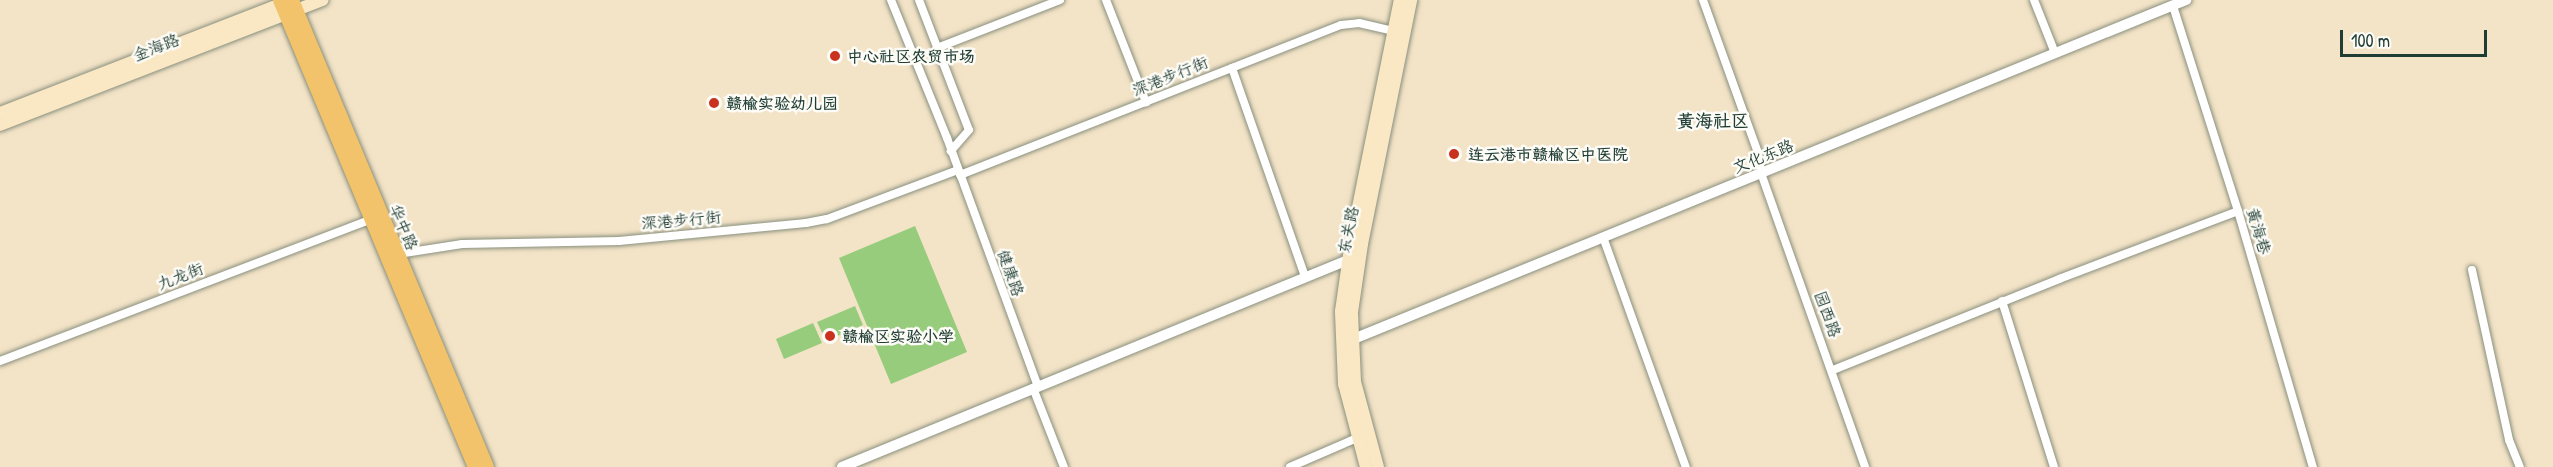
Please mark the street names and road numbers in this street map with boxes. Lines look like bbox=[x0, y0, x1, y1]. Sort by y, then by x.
street label: 金海路 bbox=[130, 29, 182, 65]
street label: 深港步行街 bbox=[1129, 52, 1211, 100]
street label: 文化东路 bbox=[1730, 135, 1796, 177]
street label: 华中路 bbox=[386, 201, 422, 253]
street label: 东关路 bbox=[1334, 205, 1362, 255]
street label: 黄海巷 bbox=[2243, 205, 2275, 257]
street label: 深港步行街 bbox=[640, 207, 722, 233]
street label: 健康路 bbox=[994, 247, 1028, 299]
street label: 九龙街 bbox=[154, 258, 206, 294]
street label: 园西路 bbox=[1811, 288, 1845, 340]

